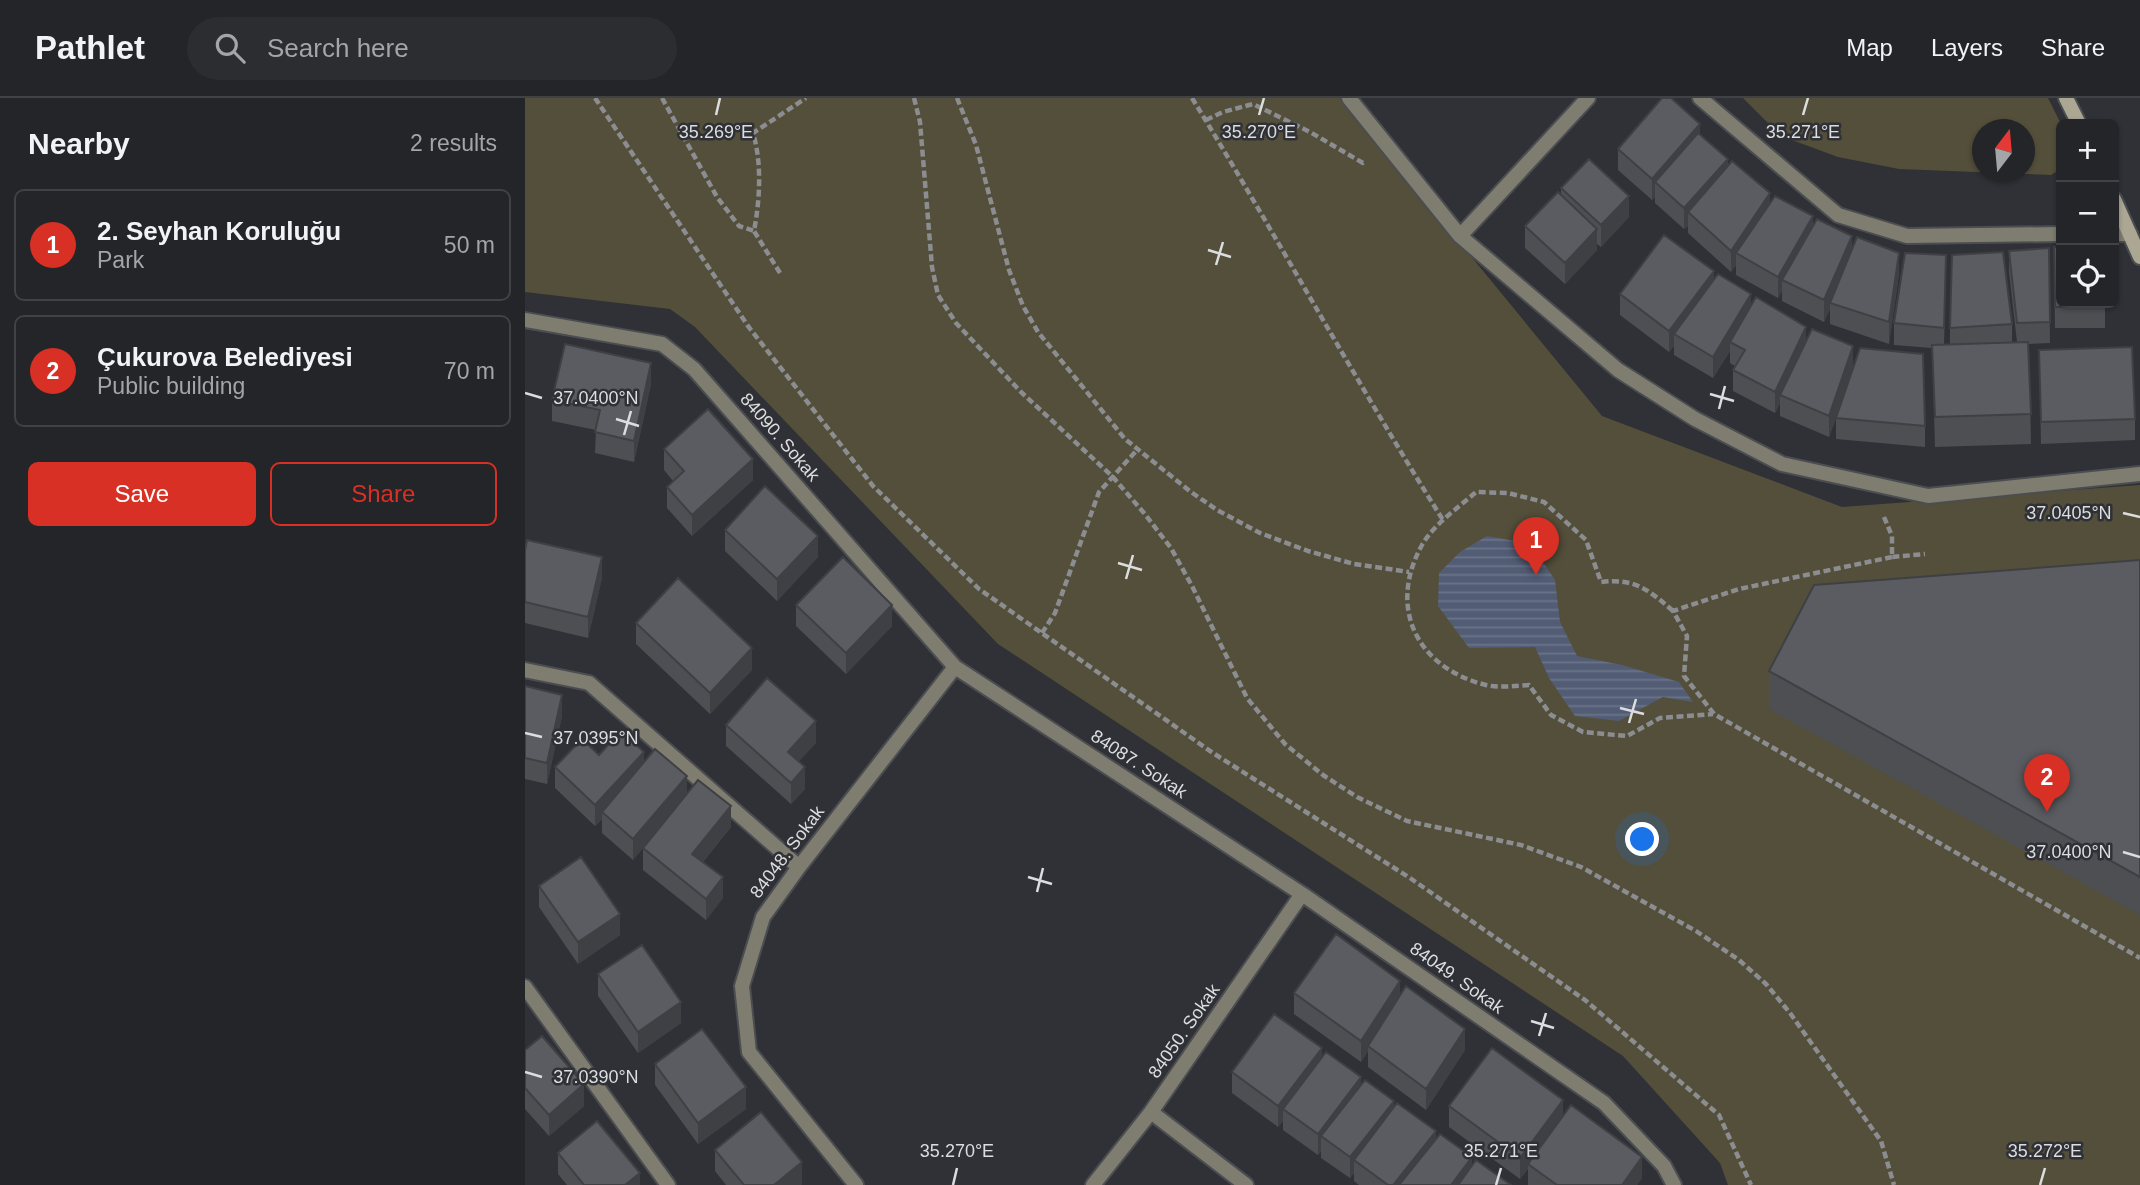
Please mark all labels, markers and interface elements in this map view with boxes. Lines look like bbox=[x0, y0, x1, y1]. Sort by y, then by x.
search box bbox=[187, 17, 677, 80]
text: Pathlet bbox=[35, 29, 145, 66]
icon: search bbox=[211, 29, 249, 67]
text: Search here bbox=[267, 33, 409, 63]
text: Map bbox=[1846, 34, 1893, 61]
text: Layers bbox=[1931, 34, 2003, 61]
text: Share bbox=[2041, 34, 2105, 61]
north arrow bbox=[1972, 119, 2035, 182]
map controls bbox=[2056, 119, 2119, 308]
button: + bbox=[2056, 119, 2119, 182]
text: 35.269°E bbox=[679, 122, 753, 142]
text: 35.270°E bbox=[1222, 122, 1296, 142]
text: 35.271°E bbox=[1766, 122, 1840, 142]
text: Nearby bbox=[28, 127, 130, 160]
text: 2 results bbox=[410, 130, 497, 156]
button: − bbox=[2056, 182, 2119, 245]
text: 2. Seyhan Koruluğu bbox=[97, 216, 341, 246]
text: 1 bbox=[47, 232, 59, 258]
text: 50 m bbox=[444, 232, 495, 258]
button: locate bbox=[2056, 245, 2119, 308]
text: Park bbox=[97, 247, 144, 273]
text: Çukurova Belediyesi bbox=[97, 342, 353, 372]
text: 2 bbox=[47, 358, 59, 384]
text: 70 m bbox=[444, 358, 495, 384]
text: Public building bbox=[97, 373, 245, 399]
text: 37.0400°N bbox=[553, 388, 639, 408]
street label: 84090. Sokak bbox=[736, 389, 824, 486]
button: Save bbox=[28, 462, 256, 526]
button: Share bbox=[270, 462, 497, 526]
text: 37.0405°N bbox=[2026, 503, 2112, 523]
pin: 1 bbox=[1513, 517, 1559, 575]
street label: 84087. Sokak bbox=[1087, 726, 1191, 803]
text: 37.0395°N bbox=[553, 728, 639, 748]
pin: 2 bbox=[2024, 754, 2070, 812]
street label: 84048. Sokak bbox=[746, 801, 829, 902]
your location bbox=[1625, 822, 1659, 856]
text: 37.0400°N bbox=[2026, 842, 2112, 862]
street label: 84049. Sokak bbox=[1406, 938, 1509, 1018]
street label: 84050. Sokak bbox=[1144, 979, 1224, 1082]
text: 37.0390°N bbox=[553, 1067, 639, 1087]
text: 35.270°E bbox=[920, 1141, 994, 1161]
text: 35.271°E bbox=[1464, 1141, 1538, 1161]
text: 35.272°E bbox=[2008, 1141, 2082, 1161]

